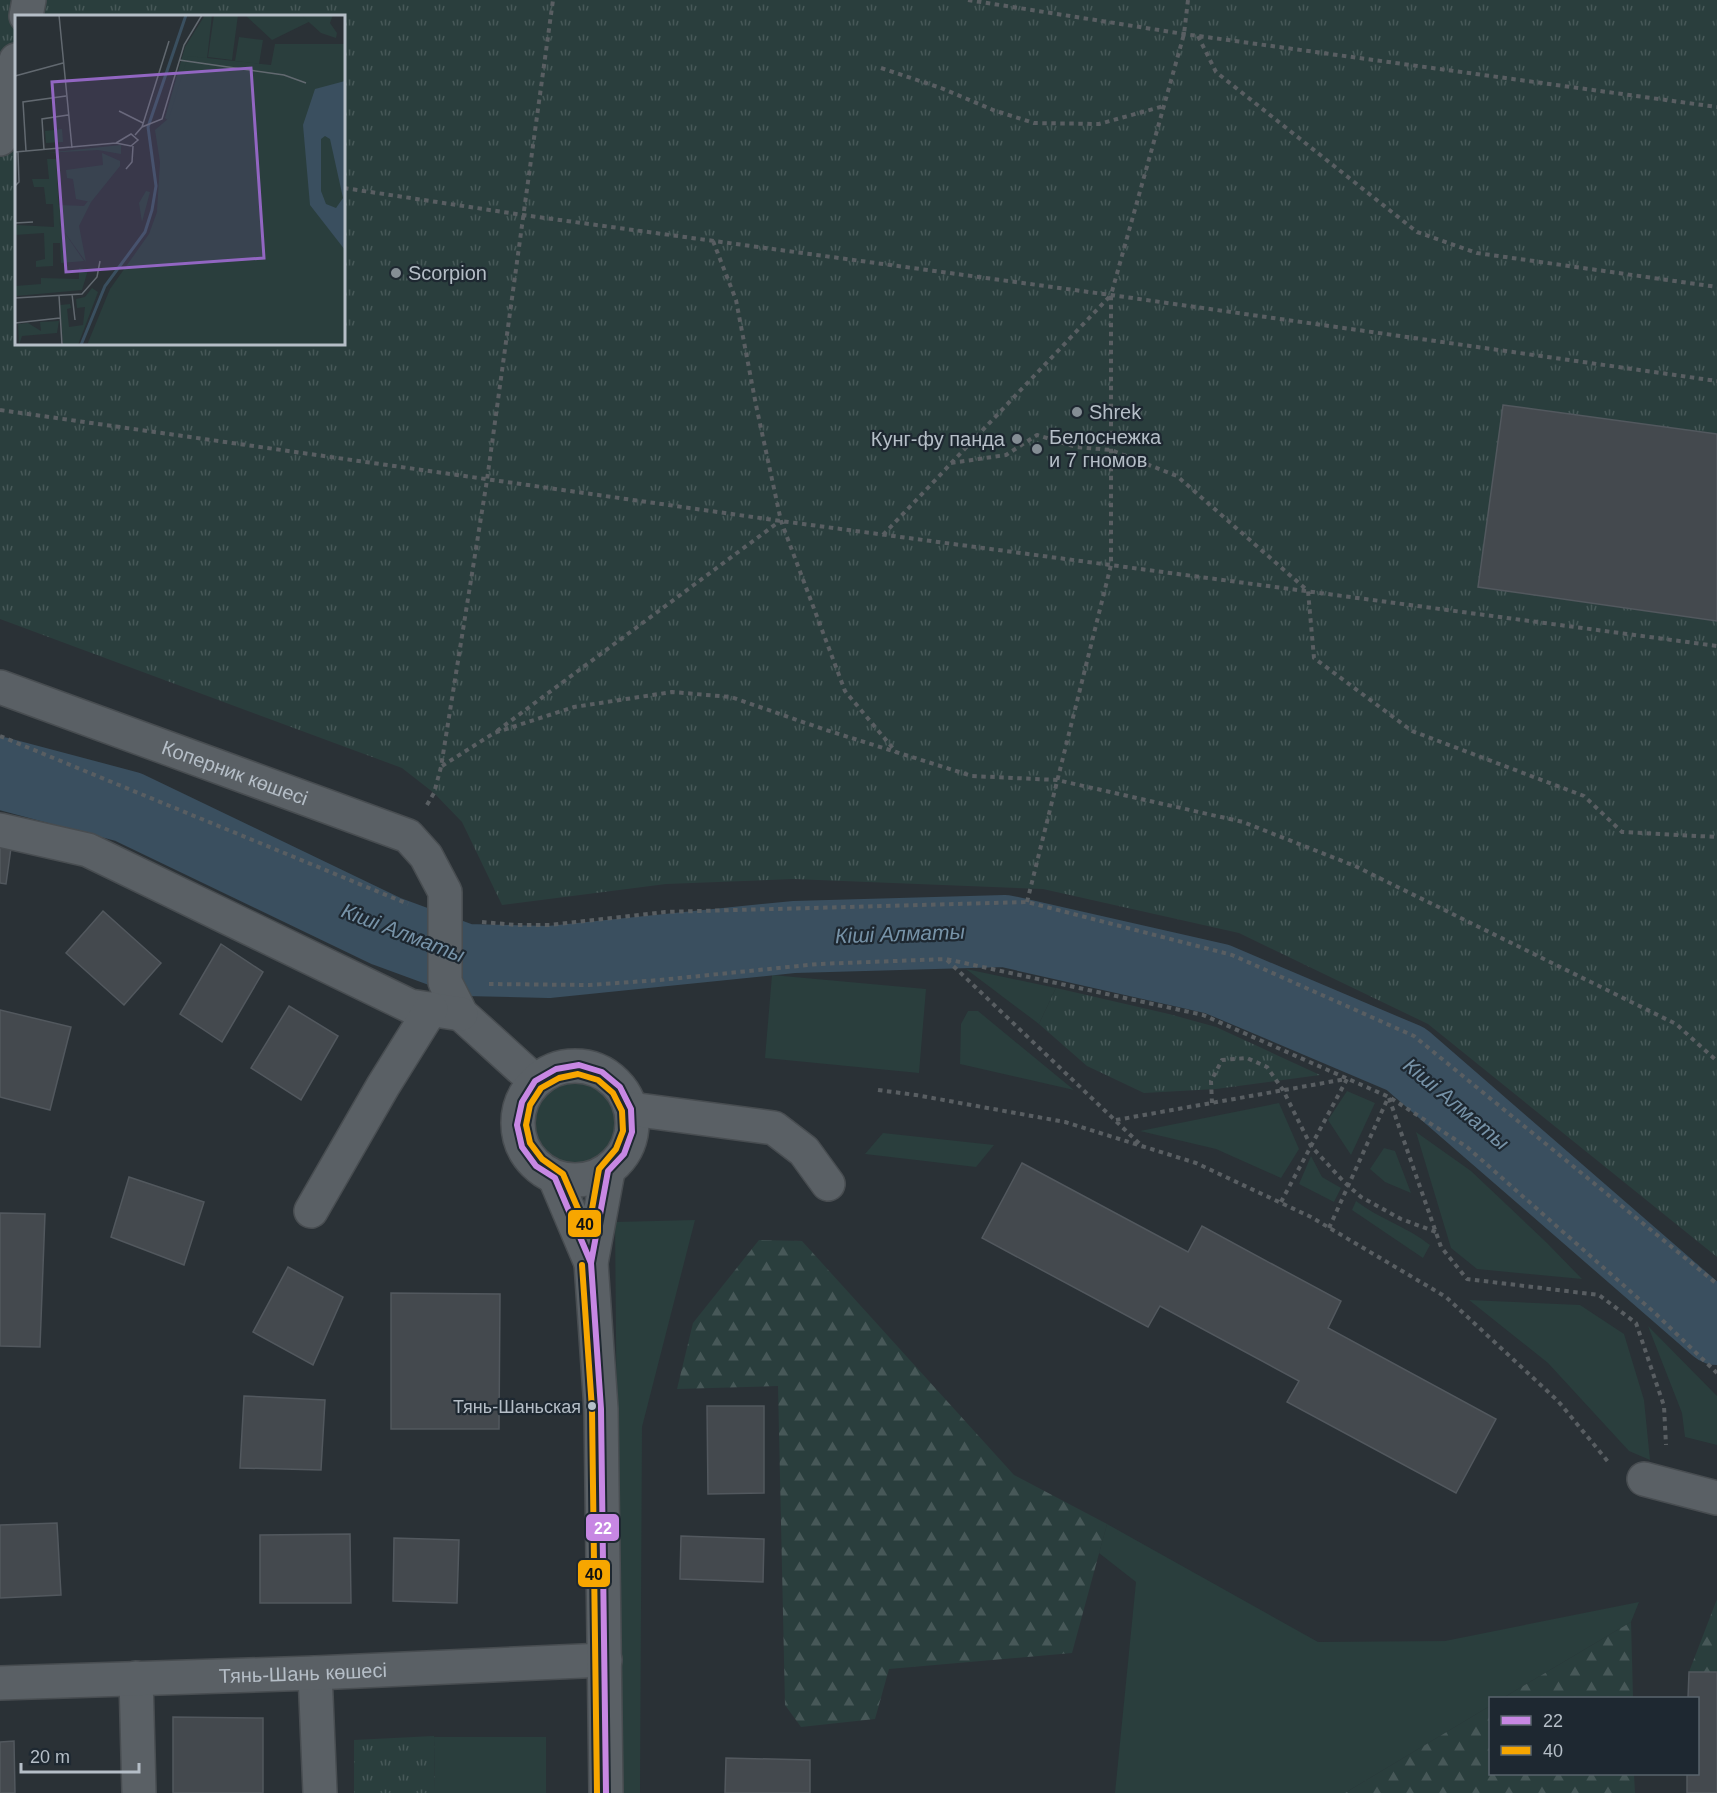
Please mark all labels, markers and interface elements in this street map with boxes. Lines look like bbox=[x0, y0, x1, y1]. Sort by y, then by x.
inset map bbox=[15, 15, 345, 345]
place label: Scorpion bbox=[408, 262, 487, 284]
marker: Scorpion bbox=[389, 266, 403, 280]
place label: Shrek bbox=[1089, 401, 1142, 423]
marker: Shrek bbox=[1070, 405, 1084, 419]
place label: Белоснежка и 7 гномов bbox=[1049, 426, 1162, 471]
place label: Кунг-фу панда bbox=[871, 428, 1006, 450]
marker: Кунг-фу панда bbox=[1010, 432, 1024, 446]
marker: Белоснежка и 7 гномов bbox=[1030, 442, 1044, 456]
street label: Коперник көшесі bbox=[159, 736, 311, 809]
water label: Кіші Алматы bbox=[338, 899, 468, 967]
water label: Кіші Алматы bbox=[835, 920, 966, 947]
water label: Кіші Алматы bbox=[1399, 1053, 1514, 1155]
line badge: 40 bbox=[567, 1209, 602, 1238]
text: 40 bbox=[576, 1216, 594, 1233]
place label: Тянь-Шаньская bbox=[453, 1397, 581, 1417]
marker: Тянь-Шаньская bbox=[586, 1400, 598, 1412]
line badge: 22 bbox=[585, 1513, 620, 1542]
text: 22 bbox=[594, 1520, 612, 1537]
line badge: 40 bbox=[577, 1559, 611, 1588]
text: 40 bbox=[585, 1566, 603, 1583]
street label: Тянь-Шань көшесі bbox=[219, 1659, 387, 1687]
legend bbox=[1489, 1697, 1699, 1775]
text: 22 bbox=[1543, 1711, 1563, 1731]
scale bar bbox=[21, 1736, 140, 1774]
text: 40 bbox=[1543, 1741, 1563, 1761]
text: 20 m bbox=[30, 1747, 70, 1767]

